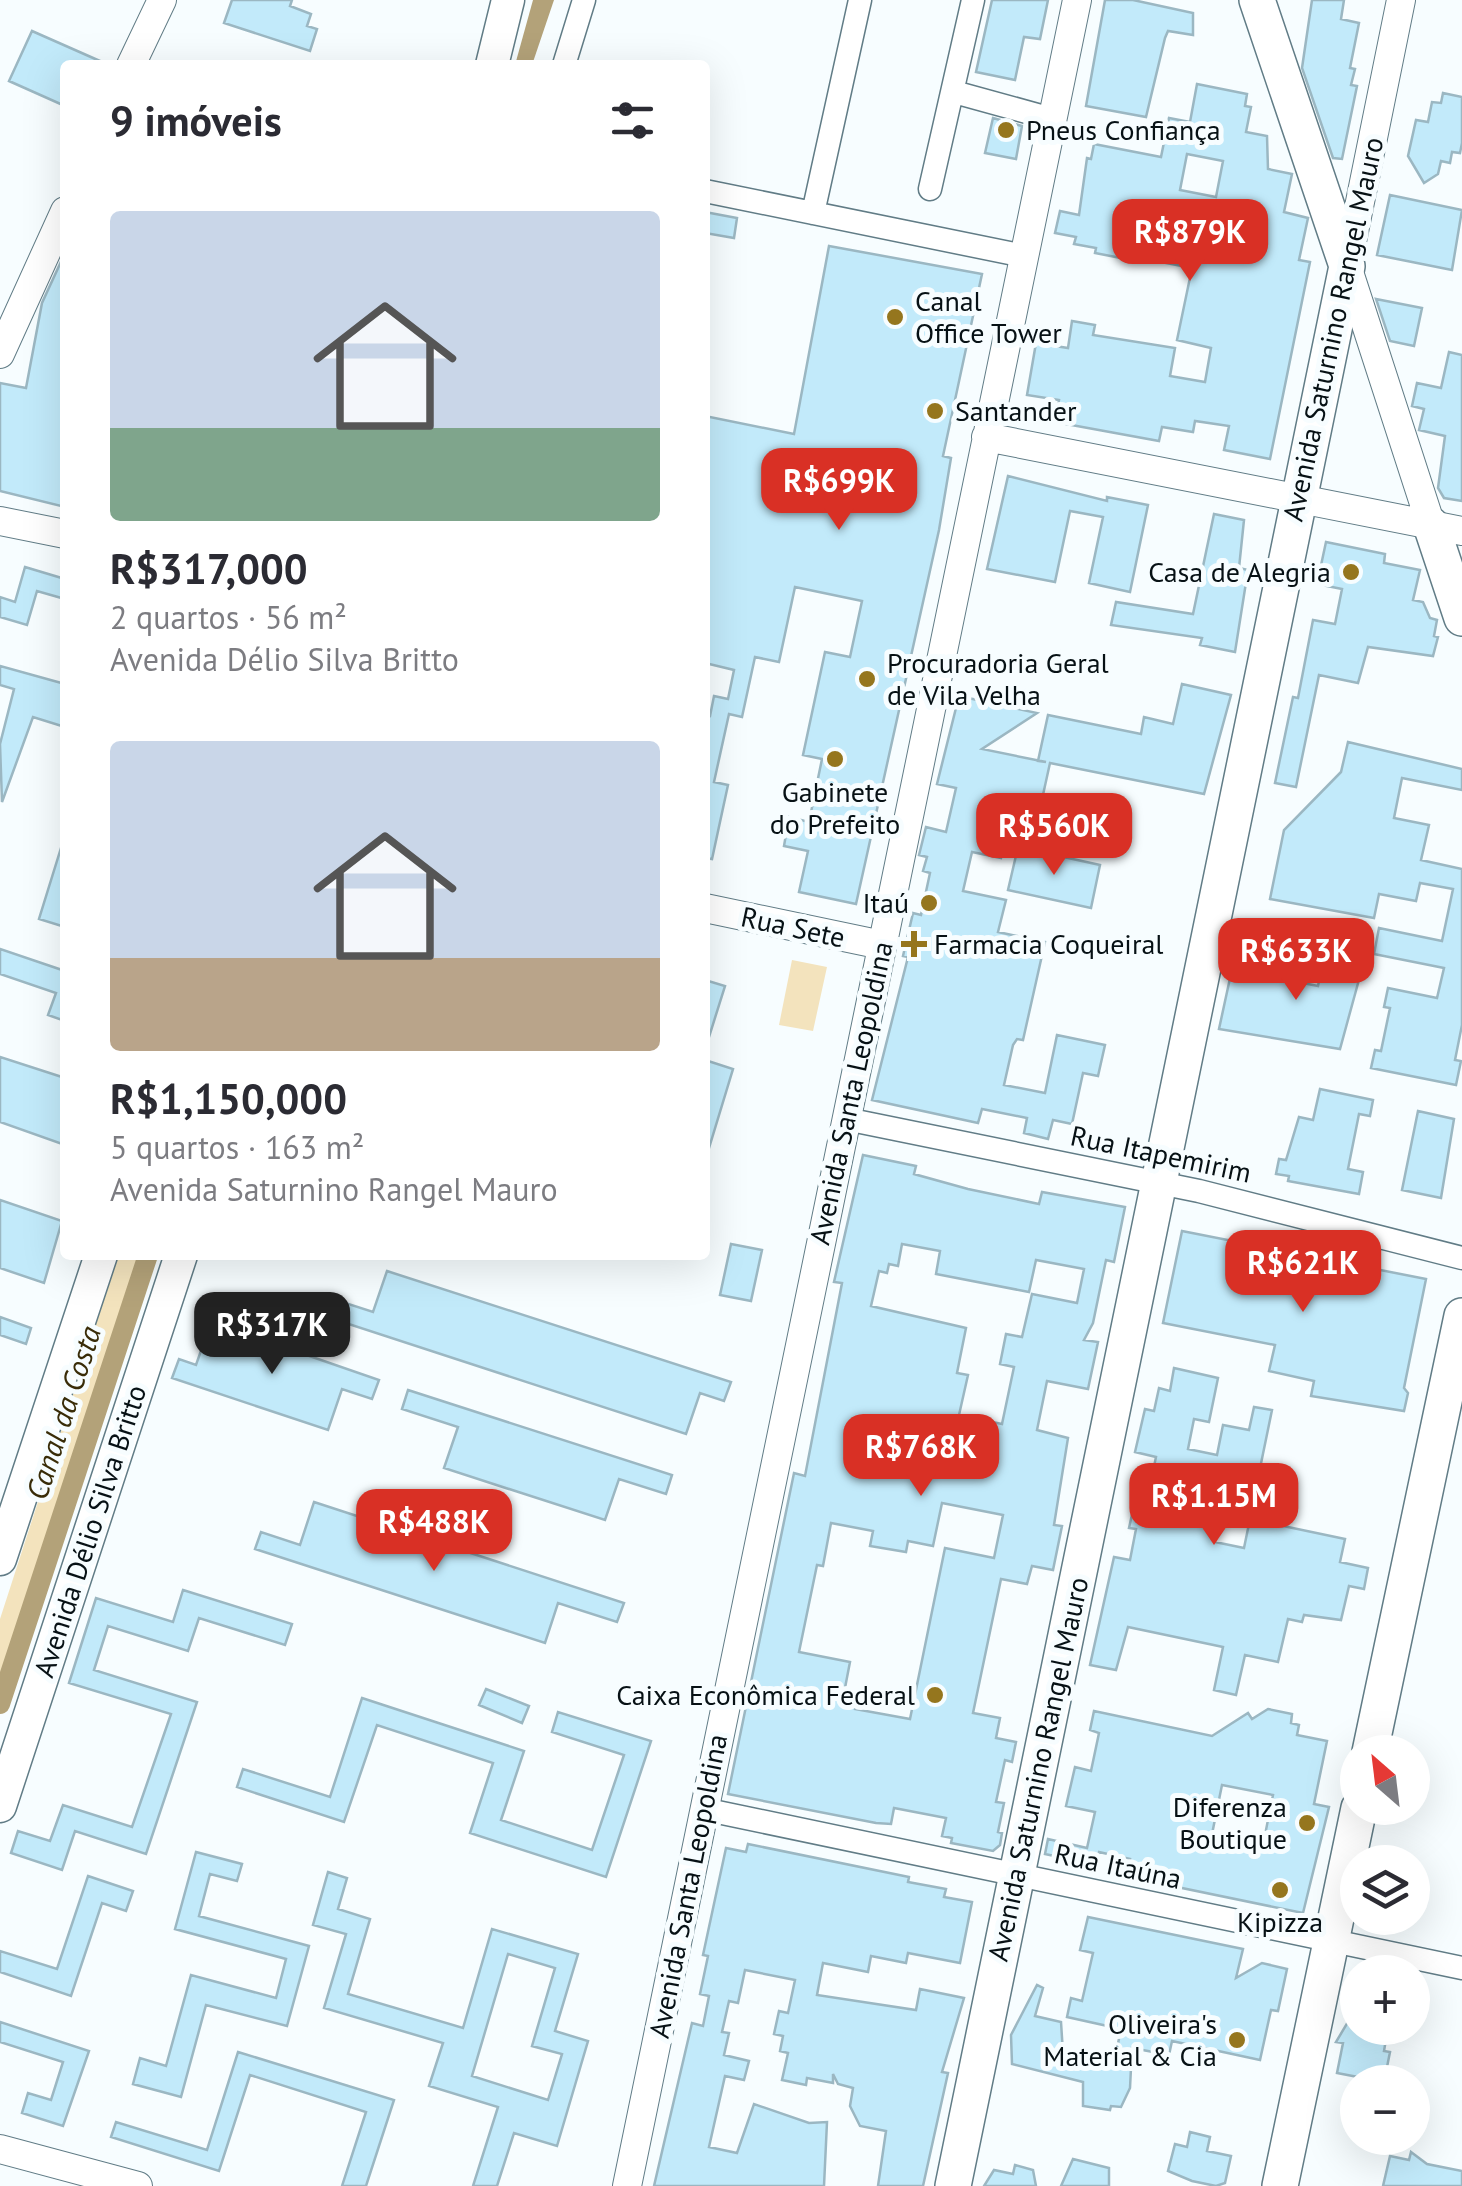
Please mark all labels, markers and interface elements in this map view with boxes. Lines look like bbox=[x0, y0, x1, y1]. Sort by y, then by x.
text: 9 imóveis bbox=[110, 93, 282, 148]
icon: filters bbox=[605, 93, 660, 148]
place label: Pneus Confiança bbox=[1026, 111, 1221, 148]
marker: Pneus Confiança bbox=[995, 119, 1017, 141]
street label: Avenida Saturnino Rangel Mauro bbox=[1274, 133, 1391, 524]
pin: R$879K bbox=[1109, 199, 1271, 284]
text: R$879K bbox=[1134, 210, 1246, 252]
icon: home bbox=[295, 276, 475, 456]
place label: Canal Office Tower bbox=[915, 282, 1062, 351]
marker: Canal Office Tower bbox=[884, 306, 906, 328]
place label: Santander bbox=[955, 392, 1077, 429]
marker: Santander bbox=[924, 400, 946, 422]
pin: R$699K bbox=[758, 448, 920, 533]
text: R$699K bbox=[783, 459, 895, 501]
text: R$317,000 bbox=[110, 541, 308, 596]
place label: Casa de Alegria bbox=[1148, 553, 1331, 590]
marker: Casa de Alegria bbox=[1340, 561, 1362, 583]
text: 2 quartos · 56 m² bbox=[110, 596, 347, 638]
text: Avenida Délio Silva Britto bbox=[110, 638, 459, 680]
place label: Procuradoria Geral de Vila Velha bbox=[887, 644, 1109, 713]
marker: Procuradoria Geral de Vila Velha bbox=[856, 668, 878, 690]
marker: Gabinete do Prefeito bbox=[824, 748, 846, 770]
place label: Gabinete do Prefeito bbox=[770, 773, 900, 842]
pin: R$560K bbox=[973, 793, 1135, 878]
text: R$560K bbox=[998, 804, 1110, 846]
icon: home bbox=[295, 806, 475, 986]
place label: Itaú bbox=[862, 884, 909, 921]
marker: Itaú bbox=[918, 892, 940, 914]
street label: Rua Sete bbox=[738, 897, 848, 956]
pin: R$633K bbox=[1215, 918, 1377, 1003]
place label: Farmacia Coqueiral bbox=[934, 925, 1163, 962]
text: R$633K bbox=[1240, 929, 1352, 971]
marker: Farmacia Coqueiral bbox=[903, 933, 925, 955]
street label: Avenida Santa Leopoldina bbox=[800, 938, 901, 1248]
text: R$1,150,000 bbox=[110, 1071, 347, 1126]
street label: Rua Itapemirim bbox=[1067, 1116, 1255, 1191]
text: 5 quartos · 163 m² bbox=[110, 1126, 364, 1168]
text: Avenida Saturnino Rangel Mauro bbox=[110, 1168, 558, 1210]
pin: R$621K bbox=[1222, 1230, 1384, 1315]
text: R$621K bbox=[1247, 1241, 1359, 1283]
pin: R$317K bbox=[191, 1292, 353, 1377]
text: R$317K bbox=[216, 1303, 328, 1345]
water label: Canal da Costa bbox=[16, 1321, 109, 1504]
street label: Avenida Délio Silva Britto bbox=[25, 1380, 154, 1682]
pin: R$768K bbox=[840, 1414, 1002, 1499]
text: R$768K bbox=[865, 1425, 977, 1467]
pin: R$1.15M bbox=[1122, 1463, 1306, 1548]
text: R$1.15M bbox=[1151, 1474, 1277, 1516]
pin: R$488K bbox=[353, 1489, 515, 1574]
text: R$488K bbox=[378, 1500, 490, 1542]
street label: Avenida Saturnino Rangel Mauro bbox=[979, 1573, 1096, 1964]
place label: Caixa Econômica Federal bbox=[616, 1676, 915, 1713]
marker: Caixa Econômica Federal bbox=[924, 1684, 946, 1706]
street label: Avenida Santa Leopoldina bbox=[640, 1731, 735, 2041]
north arrow bbox=[1340, 1735, 1430, 1825]
map controls bbox=[1340, 1735, 1430, 2155]
place label: Diferenza Boutique bbox=[1173, 1788, 1287, 1857]
marker: Diferenza Boutique bbox=[1296, 1812, 1318, 1834]
street label: Rua Itaúna bbox=[1051, 1834, 1185, 1897]
button: layers bbox=[1340, 1845, 1430, 1935]
marker: Kipizza bbox=[1269, 1879, 1291, 1901]
place label: Kipizza bbox=[1237, 1903, 1323, 1940]
button: + bbox=[1340, 1955, 1430, 2045]
place label: Oliveira's Material & Cia bbox=[1043, 2005, 1217, 2074]
marker: Oliveira's Material & Cia bbox=[1226, 2029, 1248, 2051]
button: − bbox=[1340, 2065, 1430, 2155]

